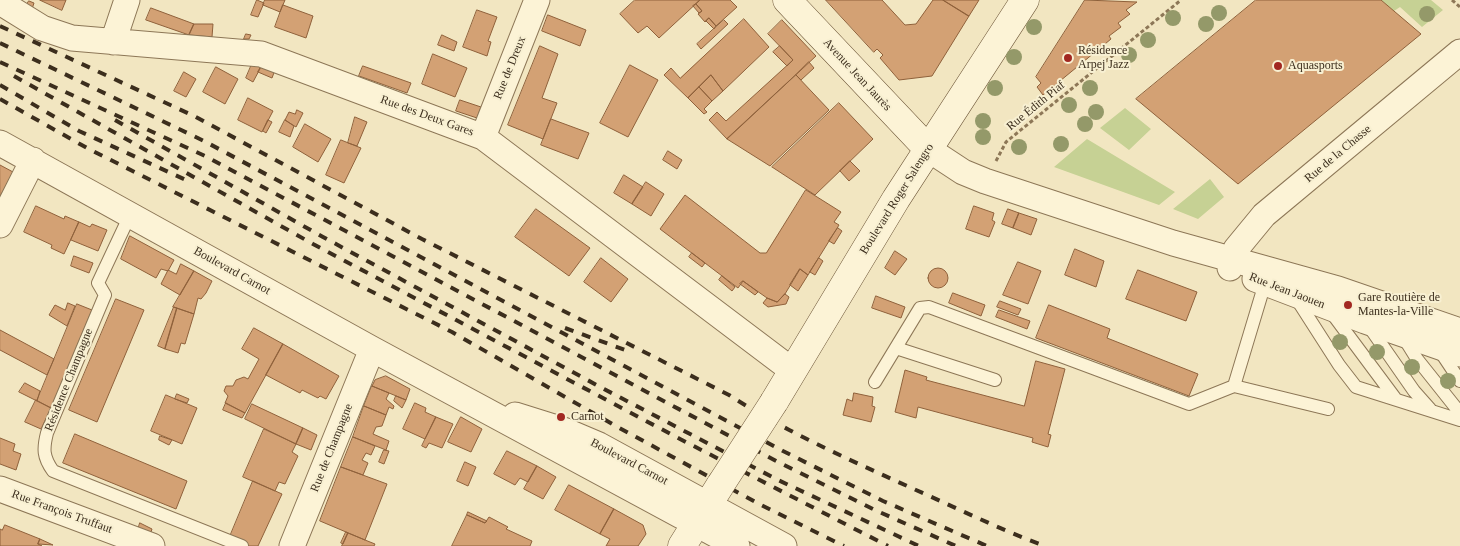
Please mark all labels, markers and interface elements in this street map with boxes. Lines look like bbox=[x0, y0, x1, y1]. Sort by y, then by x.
street label: Rue de Dreux bbox=[491, 34, 529, 102]
street label: Avenue Jean Jaurès bbox=[820, 36, 894, 114]
place label: Résidence Arpej Jazz bbox=[1078, 44, 1129, 72]
marker: Résidence Arpej Jazz bbox=[1062, 52, 1074, 64]
place label: Aquasports bbox=[1288, 59, 1343, 73]
marker: Aquasports bbox=[1272, 60, 1284, 72]
street label: Rue Édith Piaf bbox=[1004, 78, 1068, 134]
street label: Rue des Deux Gares bbox=[378, 92, 476, 140]
street label: Rue de la Chasse bbox=[1302, 122, 1374, 186]
street label: Boulevard Roger Salengro bbox=[857, 141, 937, 257]
street label: Boulevard Carnot bbox=[191, 244, 273, 298]
street label: Rue Jean Jaouen bbox=[1247, 270, 1327, 312]
place label: Gare Routière de Mantes-la-Ville bbox=[1358, 291, 1440, 319]
marker: Gare Routière de Mantes-la-Ville bbox=[1342, 299, 1354, 311]
street label: Résidence Champagne bbox=[42, 326, 96, 434]
street label: Rue de Champagne bbox=[308, 402, 356, 494]
place label: Carnot bbox=[571, 410, 604, 424]
marker: Carnot bbox=[555, 411, 567, 423]
street label: Boulevard Carnot bbox=[588, 436, 670, 488]
street label: Rue François Truffaut bbox=[10, 487, 114, 537]

